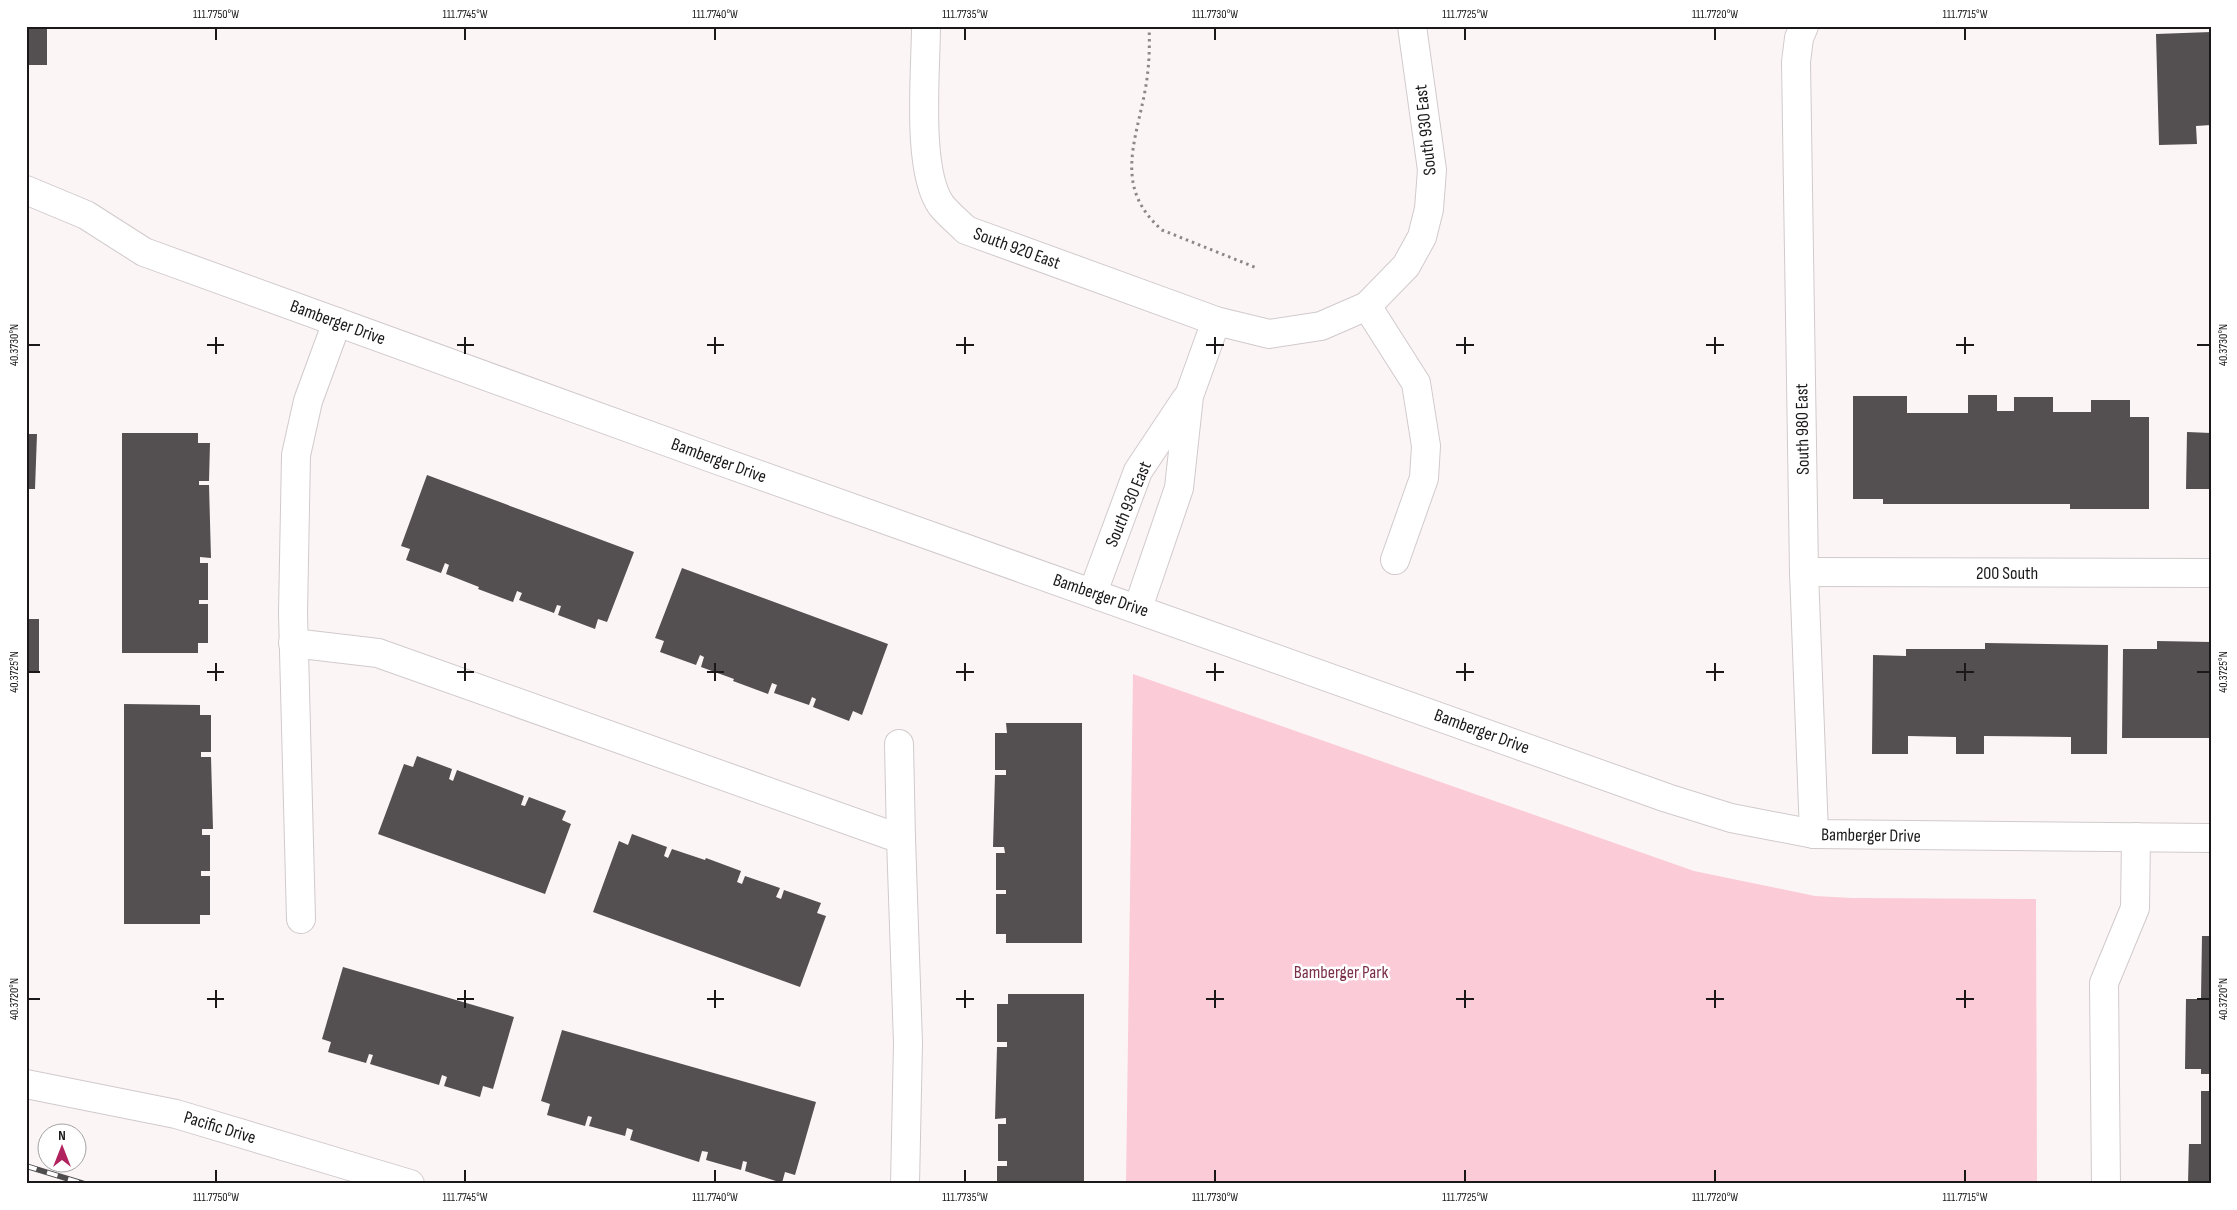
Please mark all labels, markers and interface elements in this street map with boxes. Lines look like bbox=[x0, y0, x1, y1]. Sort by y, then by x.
text: 111.7750°W bbox=[193, 7, 239, 22]
text: 111.7745°W bbox=[442, 7, 488, 22]
text: 111.7740°W bbox=[692, 7, 738, 22]
text: 111.7735°W bbox=[942, 7, 988, 22]
text: 111.7730°W bbox=[1192, 7, 1238, 22]
text: 111.7725°W bbox=[1442, 7, 1488, 22]
text: 111.7720°W bbox=[1692, 7, 1738, 22]
text: 111.7715°W bbox=[1943, 7, 1988, 22]
street label: South 930 East bbox=[1410, 83, 1441, 176]
street label: South 920 East bbox=[970, 223, 1064, 274]
street label: Bamberger Drive bbox=[287, 296, 388, 349]
text: 40.3730°N bbox=[7, 324, 22, 366]
text: 40.3730°N bbox=[2216, 324, 2231, 366]
street label: South 980 East bbox=[1791, 383, 1814, 475]
street label: Bamberger Drive bbox=[668, 434, 769, 487]
street label: South 930 East bbox=[1101, 458, 1156, 550]
street label: 200 South bbox=[1976, 563, 2038, 584]
street label: Bamberger Drive bbox=[1050, 569, 1151, 622]
text: 40.3725°N bbox=[7, 651, 22, 693]
text: 40.3725°N bbox=[2216, 651, 2231, 693]
street label: Bamberger Drive bbox=[1431, 705, 1532, 758]
street label: Bamberger Drive bbox=[1821, 824, 1921, 847]
park label: Bamberger Park bbox=[1294, 962, 1388, 983]
text: 40.3720°N bbox=[7, 978, 22, 1020]
text: 40.3720°N bbox=[2216, 978, 2231, 1020]
street label: Pacific Drive bbox=[181, 1107, 258, 1148]
north arrow bbox=[38, 1122, 88, 1172]
text: N bbox=[58, 1127, 66, 1144]
text: 111.7750°W bbox=[193, 1190, 239, 1205]
text: 111.7745°W bbox=[442, 1190, 488, 1205]
text: 111.7740°W bbox=[692, 1190, 738, 1205]
text: 111.7735°W bbox=[942, 1190, 988, 1205]
text: 111.7730°W bbox=[1192, 1190, 1238, 1205]
text: 111.7725°W bbox=[1442, 1190, 1488, 1205]
text: 111.7720°W bbox=[1692, 1190, 1738, 1205]
text: 111.7715°W bbox=[1943, 1190, 1988, 1205]

